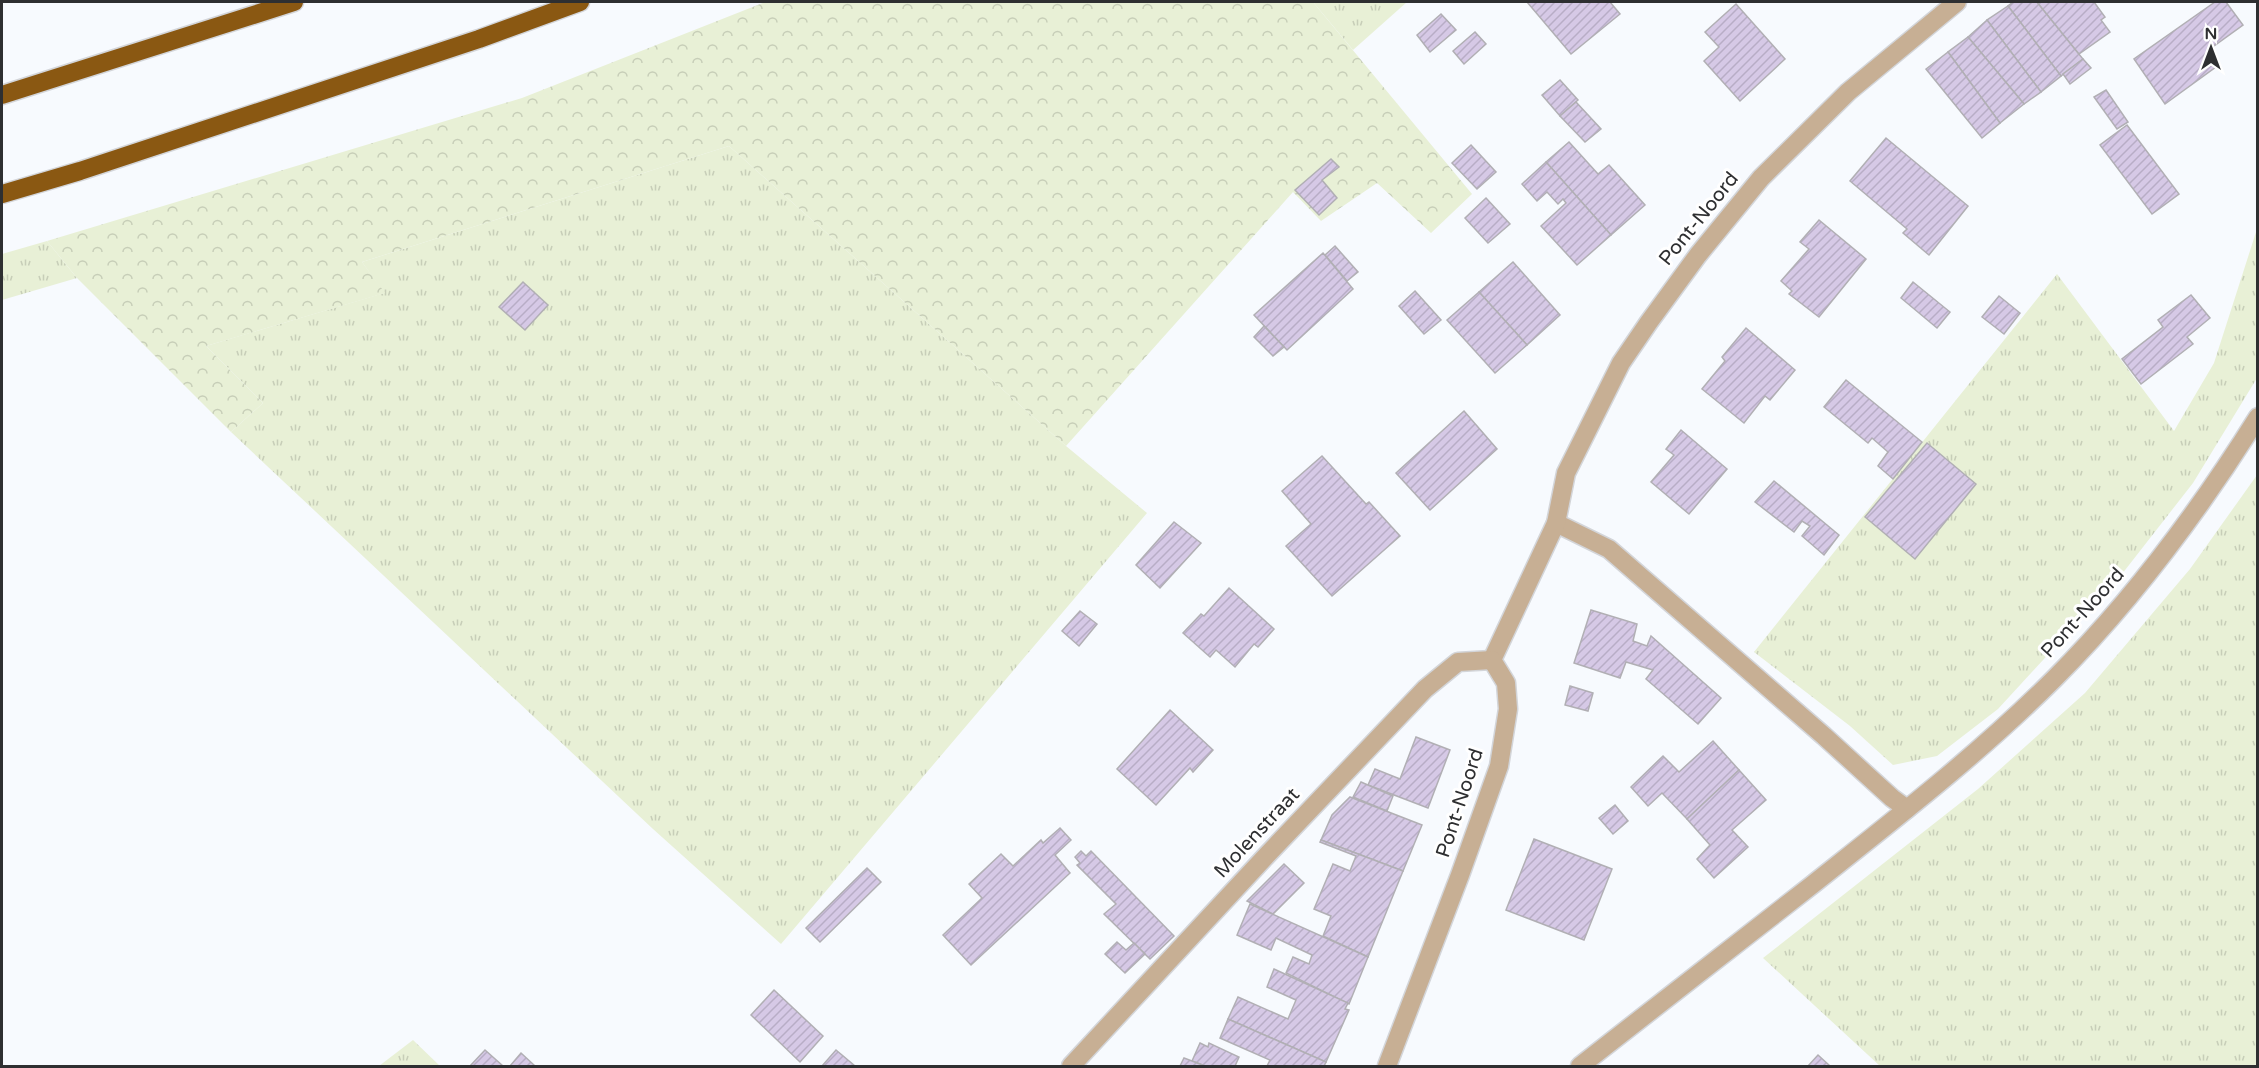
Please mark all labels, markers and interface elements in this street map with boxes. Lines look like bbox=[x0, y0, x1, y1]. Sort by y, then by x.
north arrow bbox=[2181, 18, 2241, 78]
text: N bbox=[2205, 24, 2217, 44]
street label: Pont-Noord bbox=[1654, 167, 1744, 271]
street label: Pont-Noord bbox=[2036, 563, 2130, 663]
street label: Pont-Noord bbox=[1431, 745, 1489, 861]
street label: Molenstraat bbox=[1209, 783, 1305, 883]

